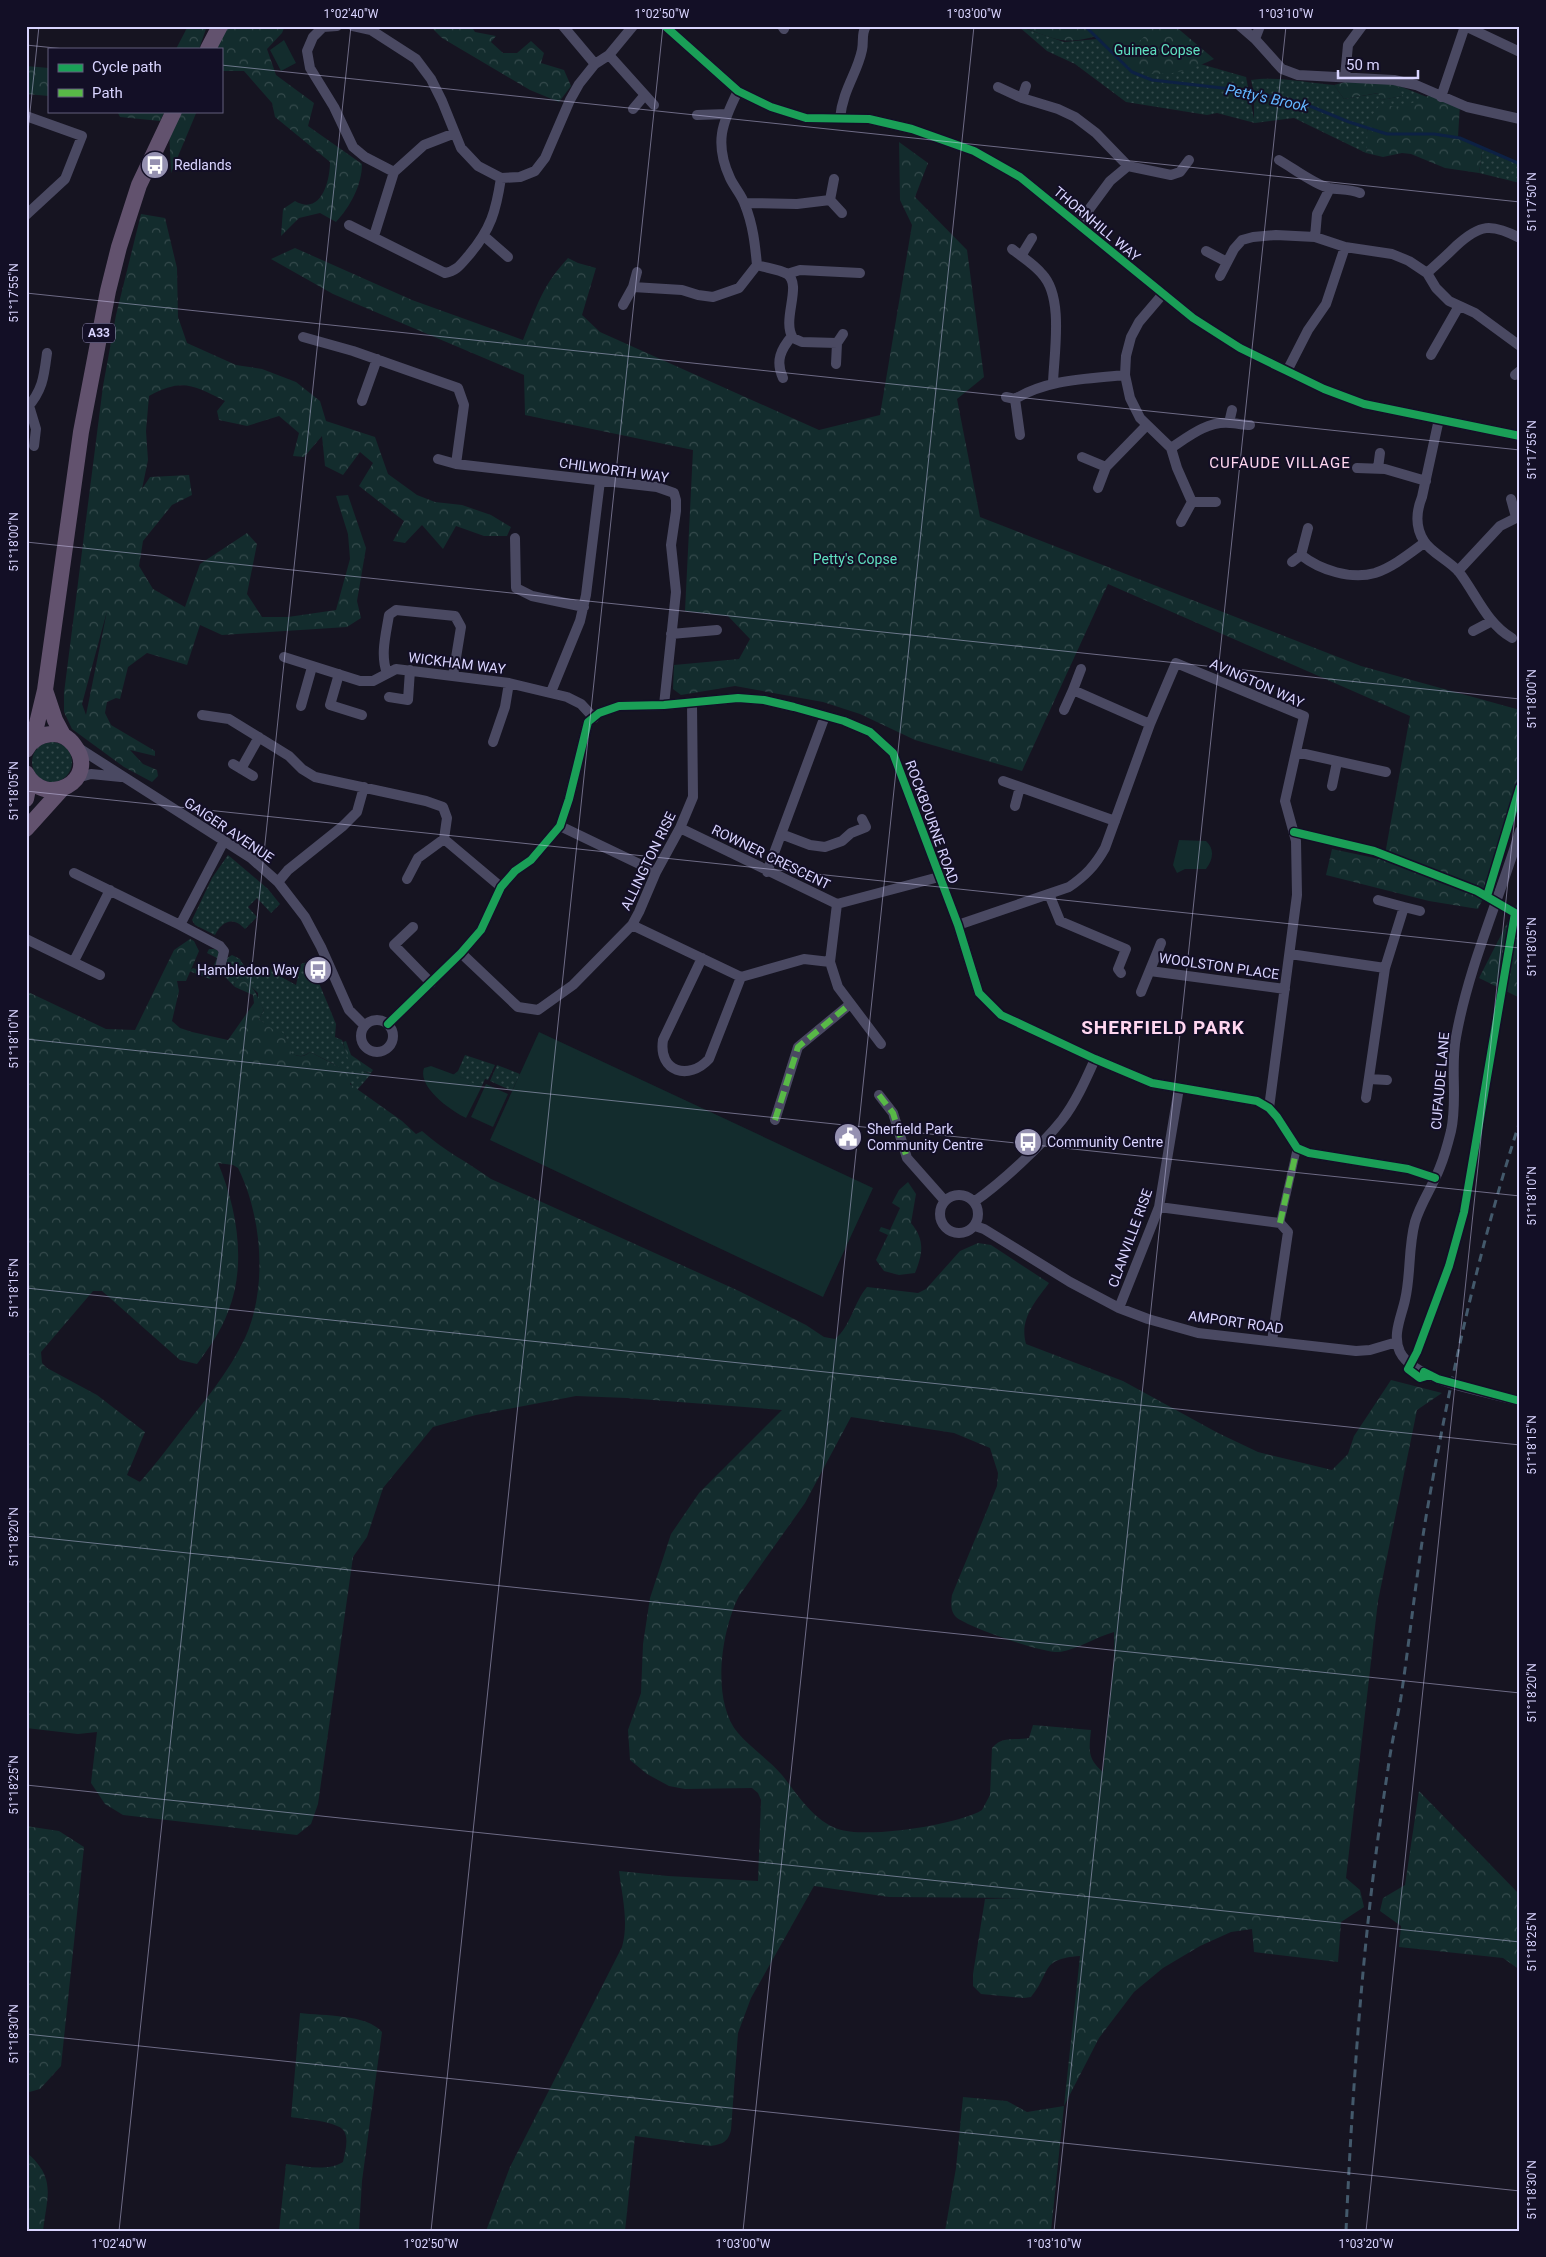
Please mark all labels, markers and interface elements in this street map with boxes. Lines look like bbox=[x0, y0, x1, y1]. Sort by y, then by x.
text: 1°02'40"W bbox=[324, 7, 379, 21]
text: 1°02'50"W bbox=[635, 7, 690, 21]
text: 1°03'00"W bbox=[947, 7, 1002, 21]
text: 1°03'10"W bbox=[1259, 7, 1314, 21]
park label: Guinea Copse bbox=[1114, 42, 1200, 58]
legend bbox=[48, 48, 222, 112]
scale bar bbox=[1338, 48, 1418, 80]
text: 50 m bbox=[1346, 56, 1380, 74]
text: Cycle path bbox=[92, 58, 162, 76]
water label: Petty's Brook bbox=[1224, 80, 1311, 116]
text: Path bbox=[92, 84, 123, 102]
bus stop icon: Redlands bbox=[140, 150, 170, 180]
place label: Redlands bbox=[174, 157, 232, 173]
text: 51°17'50"N bbox=[1525, 172, 1539, 232]
street label: THORNHILL WAY bbox=[1051, 183, 1144, 265]
text: 51°17'55"N bbox=[7, 263, 21, 323]
road number: A33 bbox=[83, 323, 115, 342]
text: 51°17'55"N bbox=[1525, 420, 1539, 480]
street label: CHILWORTH WAY bbox=[558, 454, 670, 486]
district label: CUFAUDE VILLAGE bbox=[1209, 454, 1351, 472]
text: 51°18'00"N bbox=[7, 512, 21, 572]
park label: Petty's Copse bbox=[813, 551, 897, 567]
street label: WICKHAM WAY bbox=[407, 649, 507, 677]
street label: AVINGTON WAY bbox=[1208, 655, 1307, 711]
text: 51°18'00"N bbox=[1525, 669, 1539, 729]
street label: ROCKBOURNE ROAD bbox=[902, 758, 962, 886]
text: 51°18'05"N bbox=[7, 761, 21, 821]
street label: GAIGER AVENUE bbox=[181, 794, 277, 866]
street label: ALLINGTON RISE bbox=[617, 809, 679, 913]
street label: ROWNER CRESCENT bbox=[709, 821, 833, 893]
text: 51°18'05"N bbox=[1525, 917, 1539, 977]
street label: WOOLSTON PLACE bbox=[1158, 950, 1280, 982]
bus stop icon: Hambledon Way bbox=[303, 955, 333, 985]
place label: Hambledon Way bbox=[197, 962, 299, 978]
text: 51°18'10"N bbox=[7, 1009, 21, 1069]
district label: SHERFIELD PARK bbox=[1081, 1016, 1245, 1039]
street label: CUFAUDE LANE bbox=[1428, 1031, 1452, 1131]
place label: Sherfield Park Community Centre bbox=[867, 1121, 983, 1153]
public building icon: Sherfield Park Community Centre bbox=[833, 1122, 863, 1152]
bus stop icon: Community Centre bbox=[1013, 1127, 1043, 1157]
place label: Community Centre bbox=[1047, 1134, 1163, 1150]
text: 51°18'10"N bbox=[1525, 1166, 1539, 1226]
street label: CLANVILLE RISE bbox=[1105, 1186, 1155, 1290]
text: 51°18'15"N bbox=[7, 1258, 21, 1318]
street label: AMPORT ROAD bbox=[1187, 1307, 1285, 1337]
text: 51°18'15"N bbox=[1525, 1415, 1539, 1475]
text: 51°18'20"N bbox=[7, 1507, 21, 1567]
text: 51°18'20"N bbox=[1525, 1663, 1539, 1723]
text: 51°18'25"N bbox=[7, 1755, 21, 1815]
text: 51°18'25"N bbox=[1525, 1912, 1539, 1972]
text: 51°18'30"N bbox=[7, 2004, 21, 2064]
text: 51°18'30"N bbox=[1525, 2160, 1539, 2220]
text: 1°02'40"W bbox=[92, 2237, 147, 2251]
text: 1°02'50"W bbox=[404, 2237, 459, 2251]
text: 1°03'00"W bbox=[716, 2237, 771, 2251]
text: 1°03'10"W bbox=[1027, 2237, 1082, 2251]
text: 1°03'20"W bbox=[1339, 2237, 1394, 2251]

